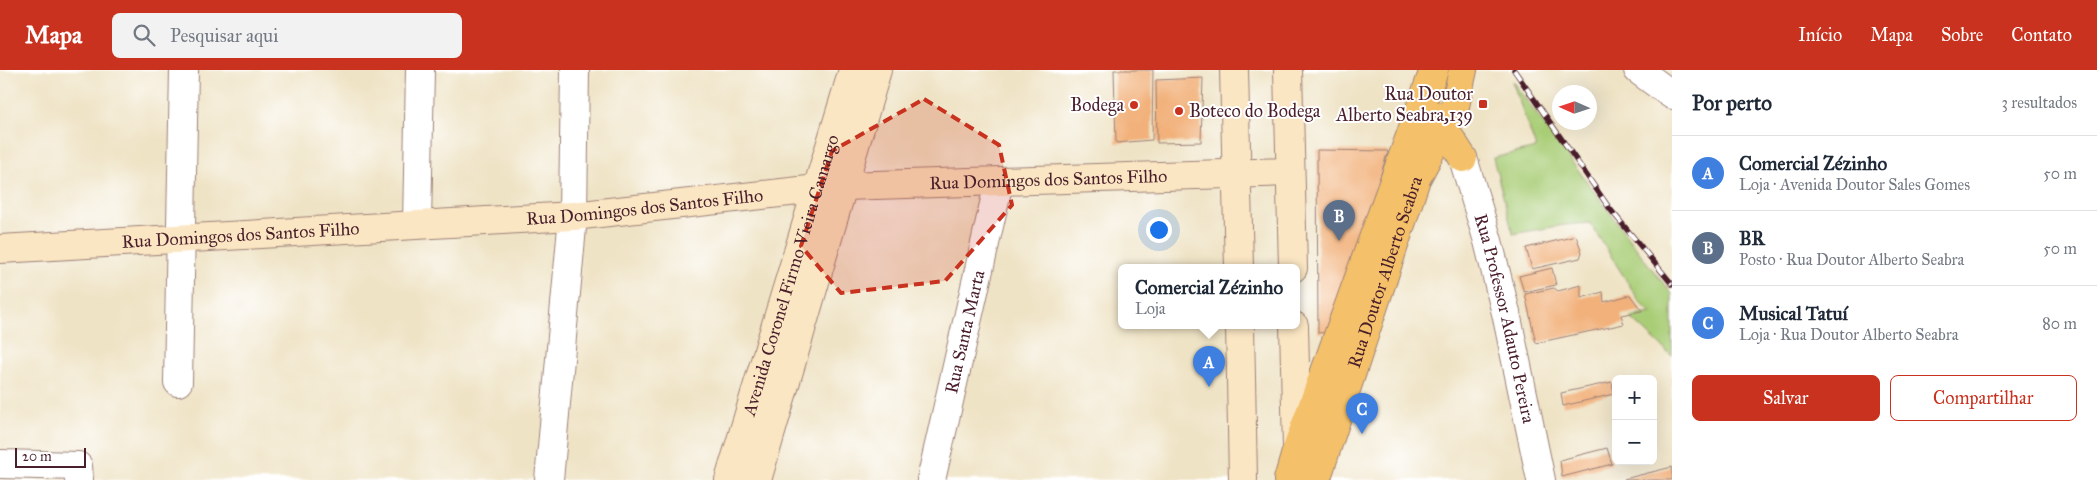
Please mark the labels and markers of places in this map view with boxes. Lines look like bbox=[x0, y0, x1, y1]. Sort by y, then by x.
place label: Rua Doutor Alberto Seabra,139 bbox=[1335, 83, 1473, 126]
place label: Bodega bbox=[1070, 94, 1124, 117]
marker: Rua Doutor Alberto Seabra,139 bbox=[1477, 98, 1489, 110]
marker: Bodega bbox=[1128, 99, 1140, 111]
place label: Boteco do Bodega bbox=[1189, 100, 1321, 123]
marker: Boteco do Bodega bbox=[1173, 105, 1185, 117]
pin: B bbox=[1323, 200, 1355, 241]
pin: A bbox=[1193, 346, 1225, 387]
pin: C bbox=[1346, 393, 1378, 434]

